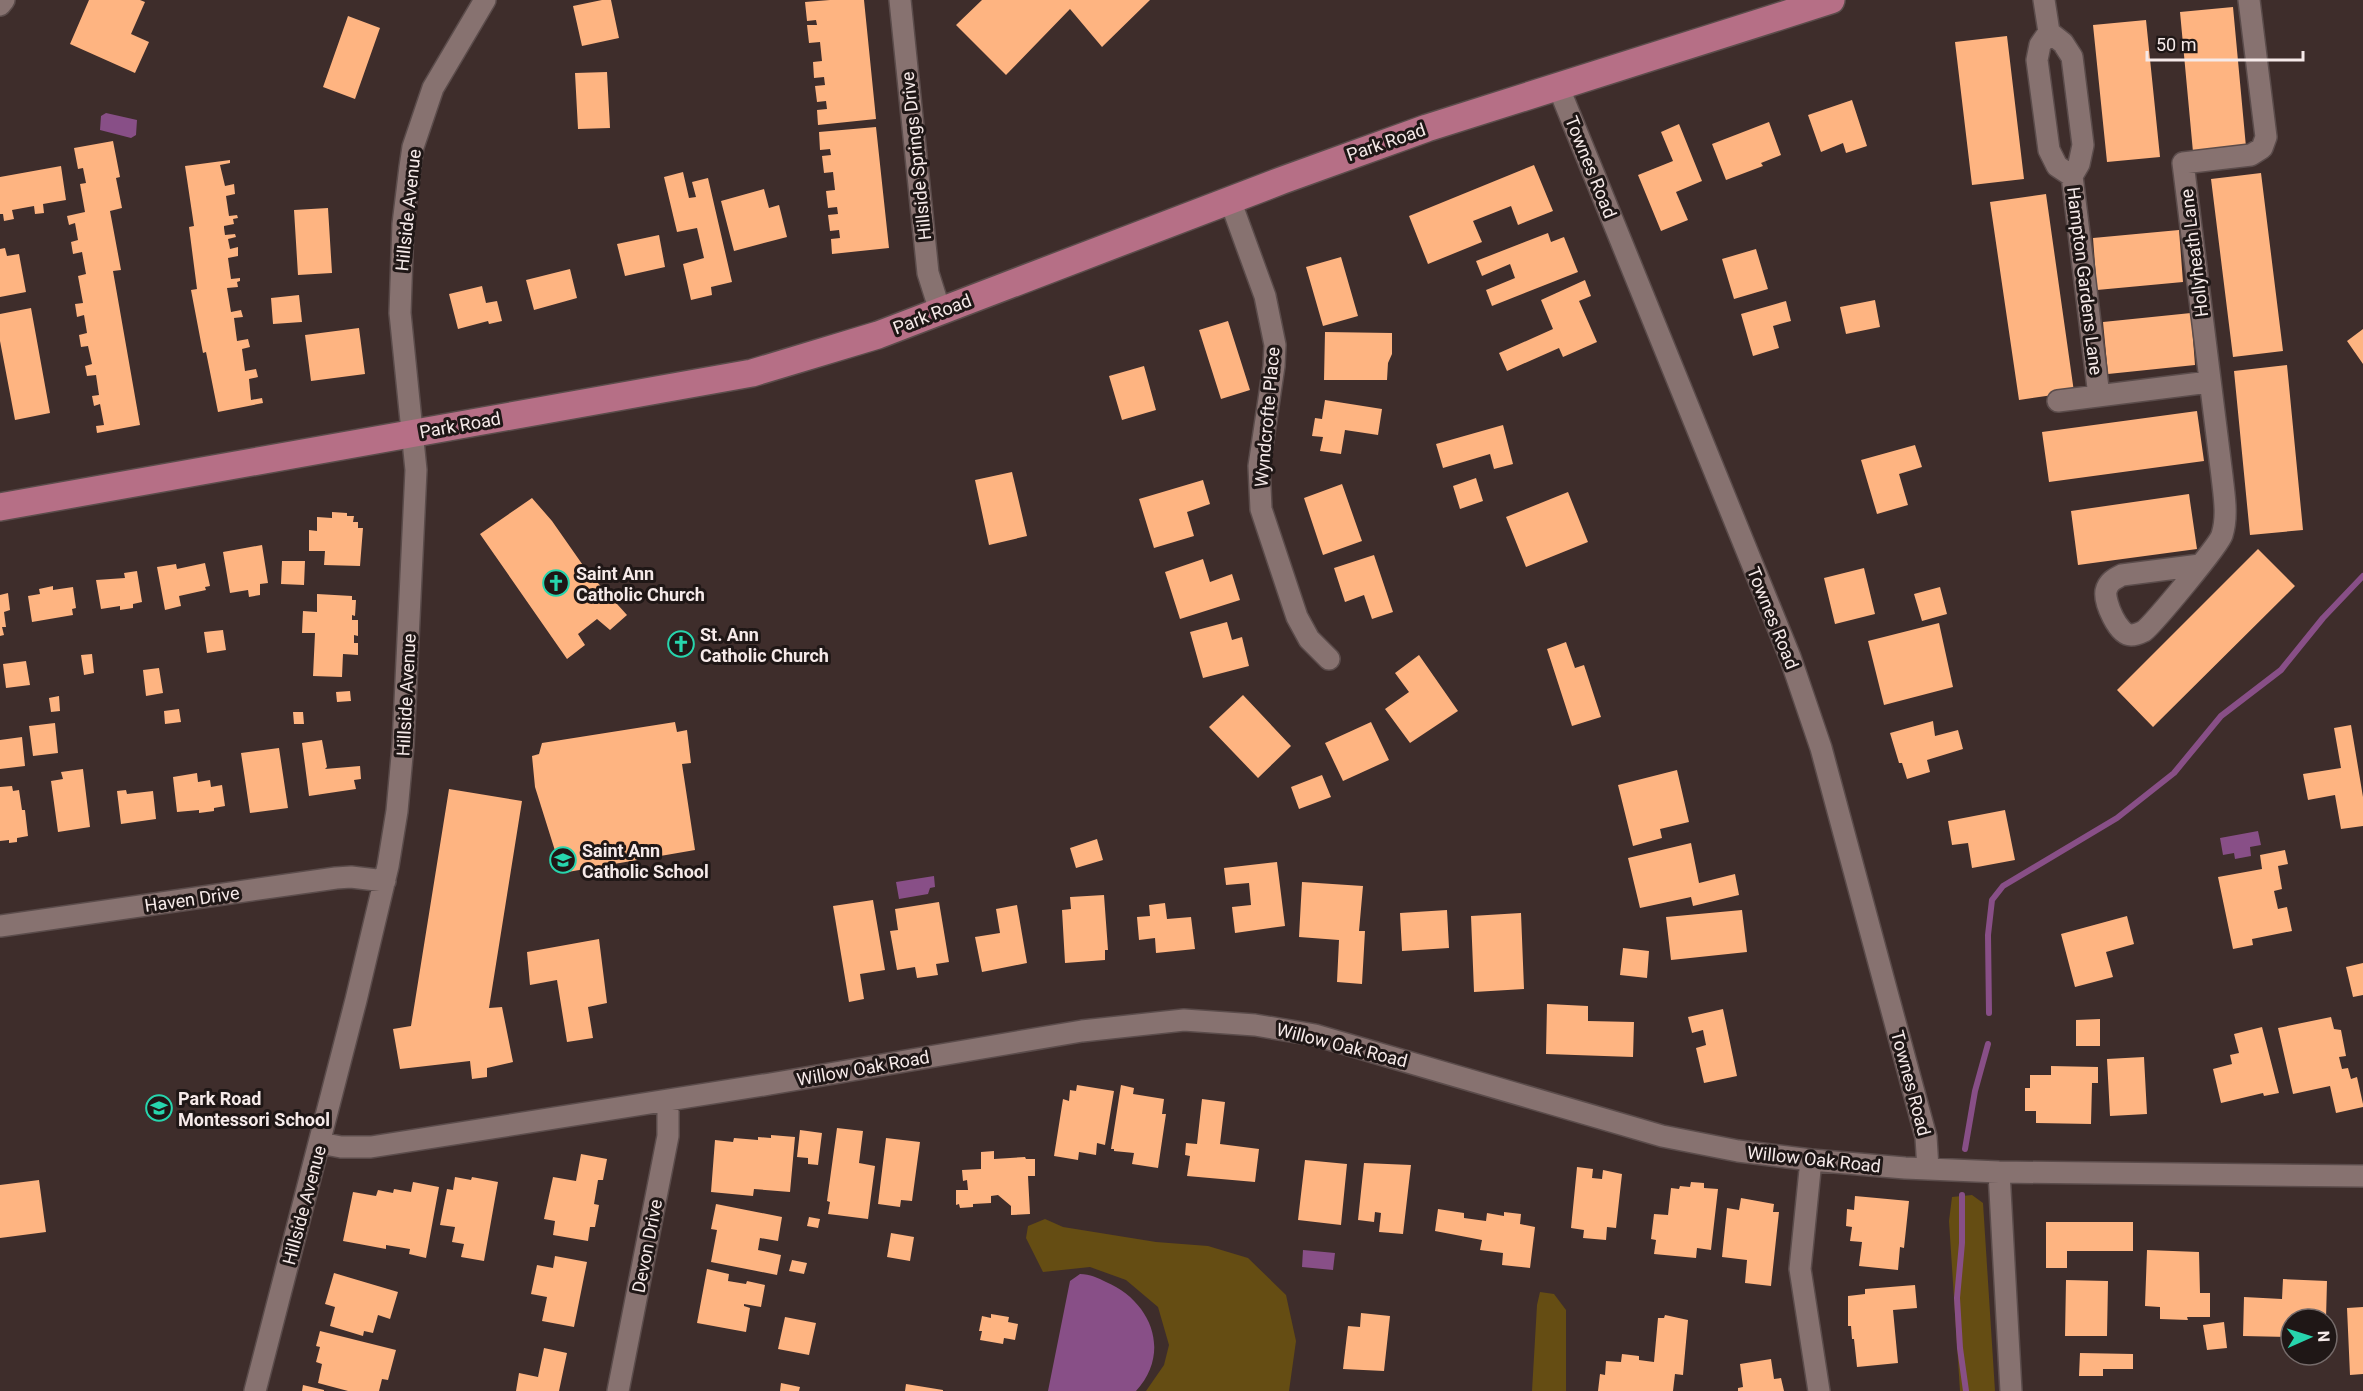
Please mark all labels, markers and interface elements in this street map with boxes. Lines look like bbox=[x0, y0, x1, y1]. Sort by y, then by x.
scale bar bbox=[2147, 24, 2303, 62]
text: 50 m bbox=[2156, 34, 2196, 55]
street label: Hillside Springs Drive bbox=[897, 71, 935, 241]
street label: Townes Road bbox=[1561, 113, 1621, 221]
street label: Park Road bbox=[1344, 119, 1428, 165]
street label: Hillside Avenue bbox=[391, 148, 425, 272]
street label: Hampton Gardens Lane bbox=[2063, 186, 2107, 376]
street label: Hollyheath Lane bbox=[2176, 188, 2212, 318]
street label: Park Road bbox=[890, 289, 974, 339]
street label: Wyndcrofte Place bbox=[1250, 346, 1284, 488]
street label: Park Road bbox=[418, 408, 502, 442]
place label: Saint Ann Catholic Church bbox=[576, 563, 705, 605]
street label: Townes Road bbox=[1743, 564, 1803, 672]
church icon: Saint Ann Catholic Church bbox=[541, 568, 571, 598]
place label: St. Ann Catholic Church bbox=[700, 624, 829, 666]
church icon: St. Ann Catholic Church bbox=[666, 629, 696, 659]
street label: Hillside Avenue bbox=[392, 633, 420, 757]
place label: Saint Ann Catholic School bbox=[582, 840, 709, 882]
school or university icon: Saint Ann Catholic School bbox=[548, 845, 578, 875]
street label: Haven Drive bbox=[143, 882, 241, 916]
street label: Willow Oak Road bbox=[1274, 1019, 1410, 1071]
street label: Townes Road bbox=[1887, 1028, 1935, 1138]
street label: Willow Oak Road bbox=[795, 1046, 931, 1090]
place label: Park Road Montessori School bbox=[178, 1088, 330, 1130]
school or university icon: Park Road Montessori School bbox=[144, 1093, 174, 1123]
street label: Willow Oak Road bbox=[1746, 1142, 1882, 1176]
street label: Hillside Avenue bbox=[278, 1143, 330, 1267]
street label: Devon Drive bbox=[628, 1197, 666, 1295]
north arrow bbox=[2279, 1307, 2339, 1367]
text: N bbox=[2314, 1330, 2333, 1342]

